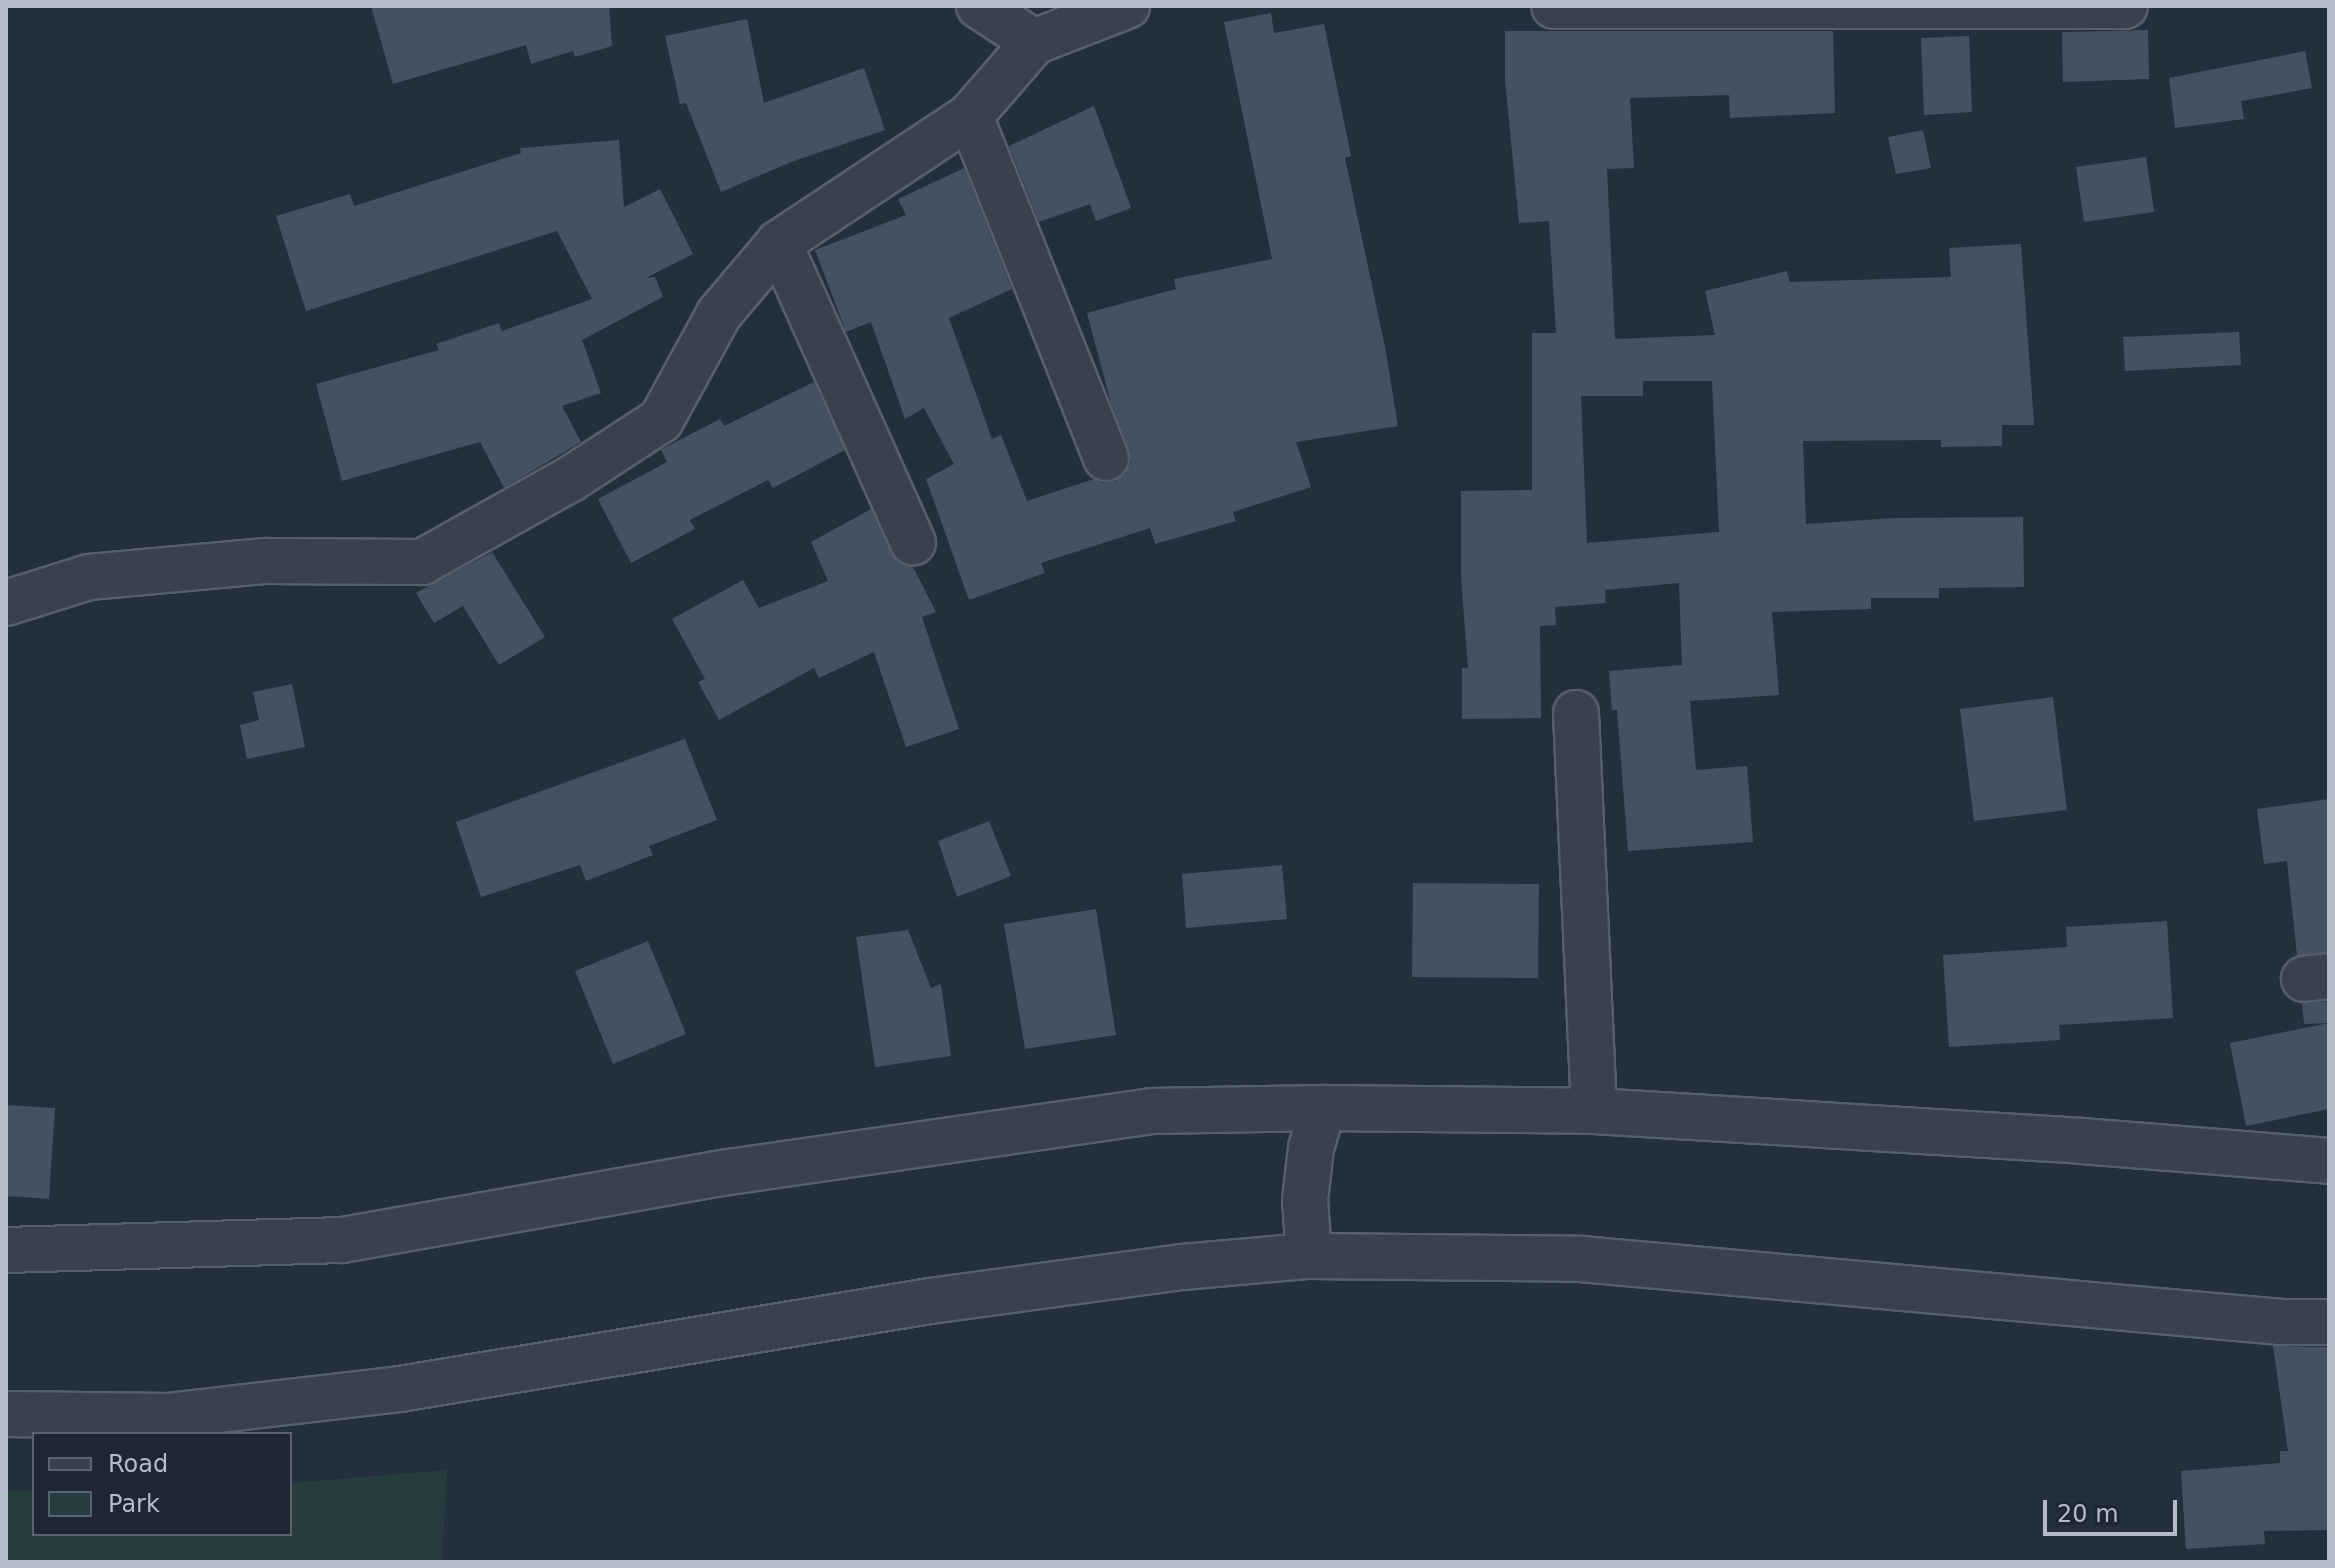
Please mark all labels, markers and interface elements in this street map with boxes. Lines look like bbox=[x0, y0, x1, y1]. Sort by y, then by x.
legend bbox=[32, 1432, 292, 1536]
text: Road bbox=[108, 1450, 168, 1478]
scale bar bbox=[2047, 1484, 2181, 1534]
text: Park bbox=[108, 1490, 160, 1518]
text: 20 m bbox=[2057, 1500, 2119, 1528]

